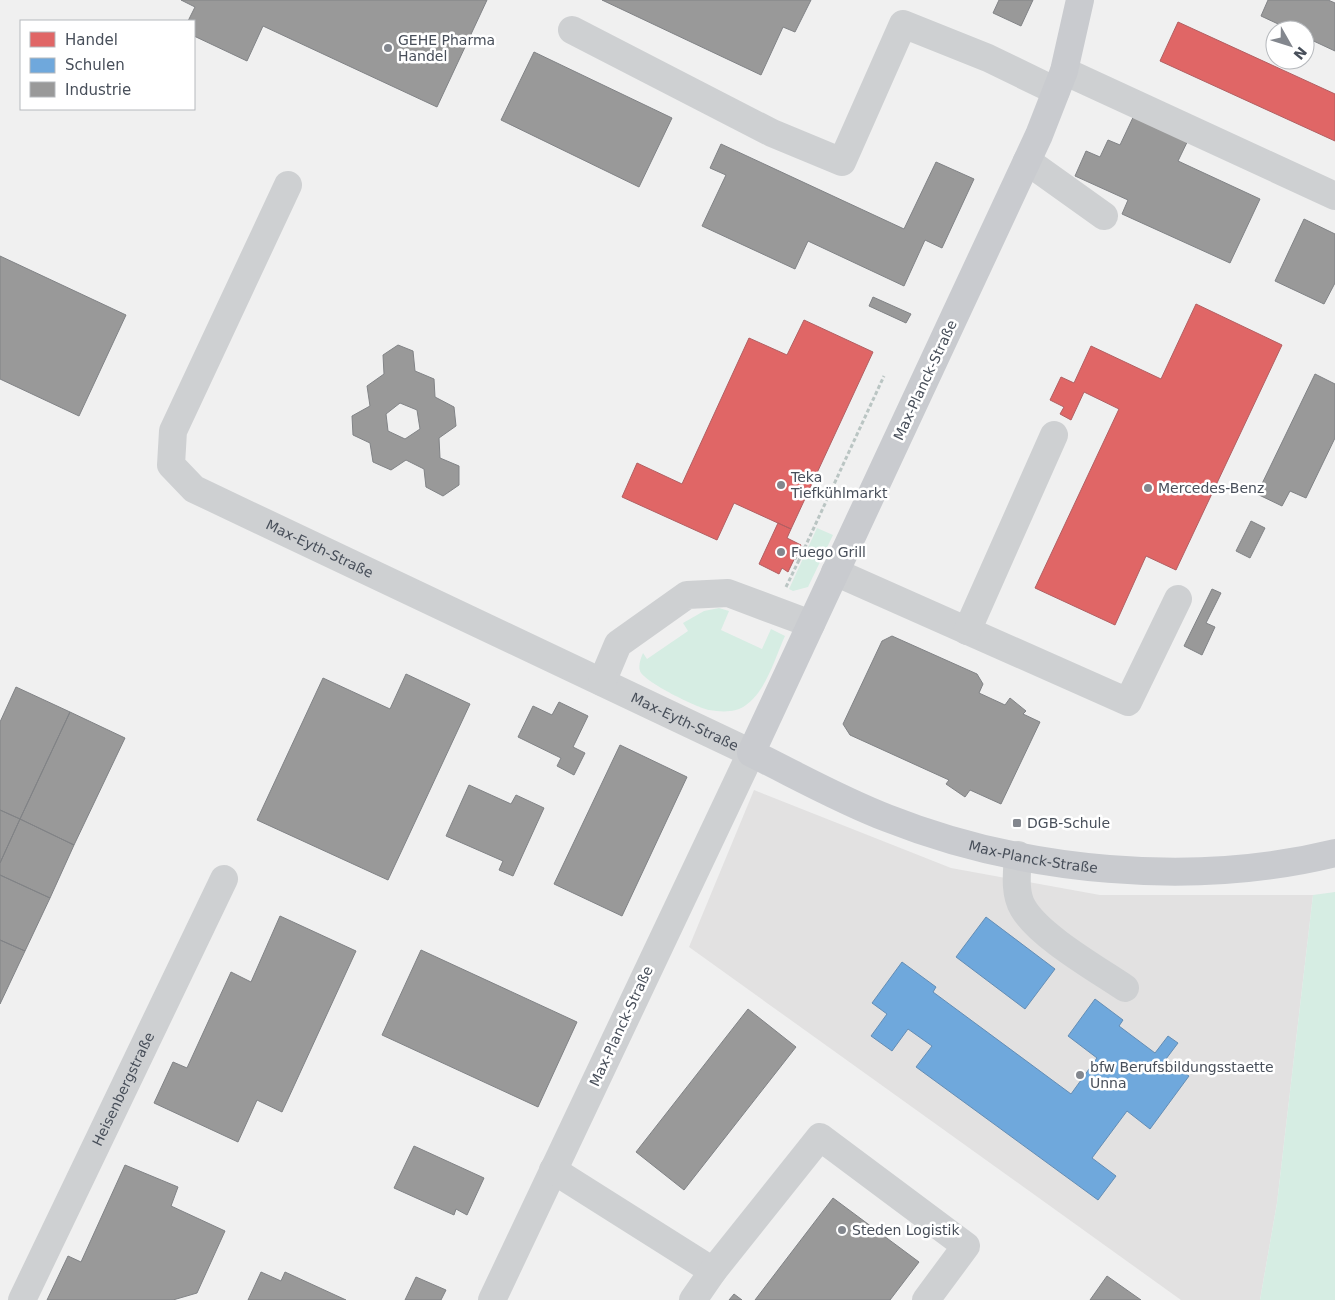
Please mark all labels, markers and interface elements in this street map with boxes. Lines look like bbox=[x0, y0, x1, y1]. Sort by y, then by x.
legend bbox=[20, 20, 195, 110]
north arrow bbox=[1265, 20, 1315, 70]
text: Handel bbox=[65, 31, 118, 49]
place label: GEHE Pharma Handel bbox=[398, 32, 495, 64]
marker: GEHE Pharma Handel bbox=[382, 42, 394, 54]
text: N bbox=[1290, 44, 1310, 63]
text: Schulen bbox=[65, 56, 125, 74]
text: Industrie bbox=[65, 81, 131, 99]
street label: Max-Planck-Straße bbox=[890, 317, 960, 443]
place label: Teka Tiefkühlmarkt bbox=[790, 469, 888, 501]
marker: Teka Tiefkühlmarkt bbox=[775, 479, 787, 491]
place label: Mercedes-Benz bbox=[1158, 480, 1264, 496]
marker: Mercedes-Benz bbox=[1142, 482, 1154, 494]
street label: Max-Eyth-Straße bbox=[264, 516, 376, 581]
place label: Fuego Grill bbox=[791, 544, 866, 560]
marker: Fuego Grill bbox=[775, 546, 787, 558]
street label: Max-Eyth-Straße bbox=[629, 689, 741, 754]
place label: DGB-Schule bbox=[1027, 815, 1110, 831]
marker: DGB-Schule bbox=[1011, 817, 1023, 829]
street label: Max-Planck-Straße bbox=[967, 837, 1099, 876]
street label: Max-Planck-Straße bbox=[586, 963, 656, 1089]
street label: Heisenbergstraße bbox=[89, 1029, 157, 1149]
place label: bfw Berufsbildungsstaette Unna bbox=[1090, 1059, 1274, 1091]
marker: bfw Berufsbildungsstaette Unna bbox=[1074, 1069, 1086, 1081]
place label: Steden Logistik bbox=[852, 1222, 960, 1238]
marker: Steden Logistik bbox=[836, 1224, 848, 1236]

